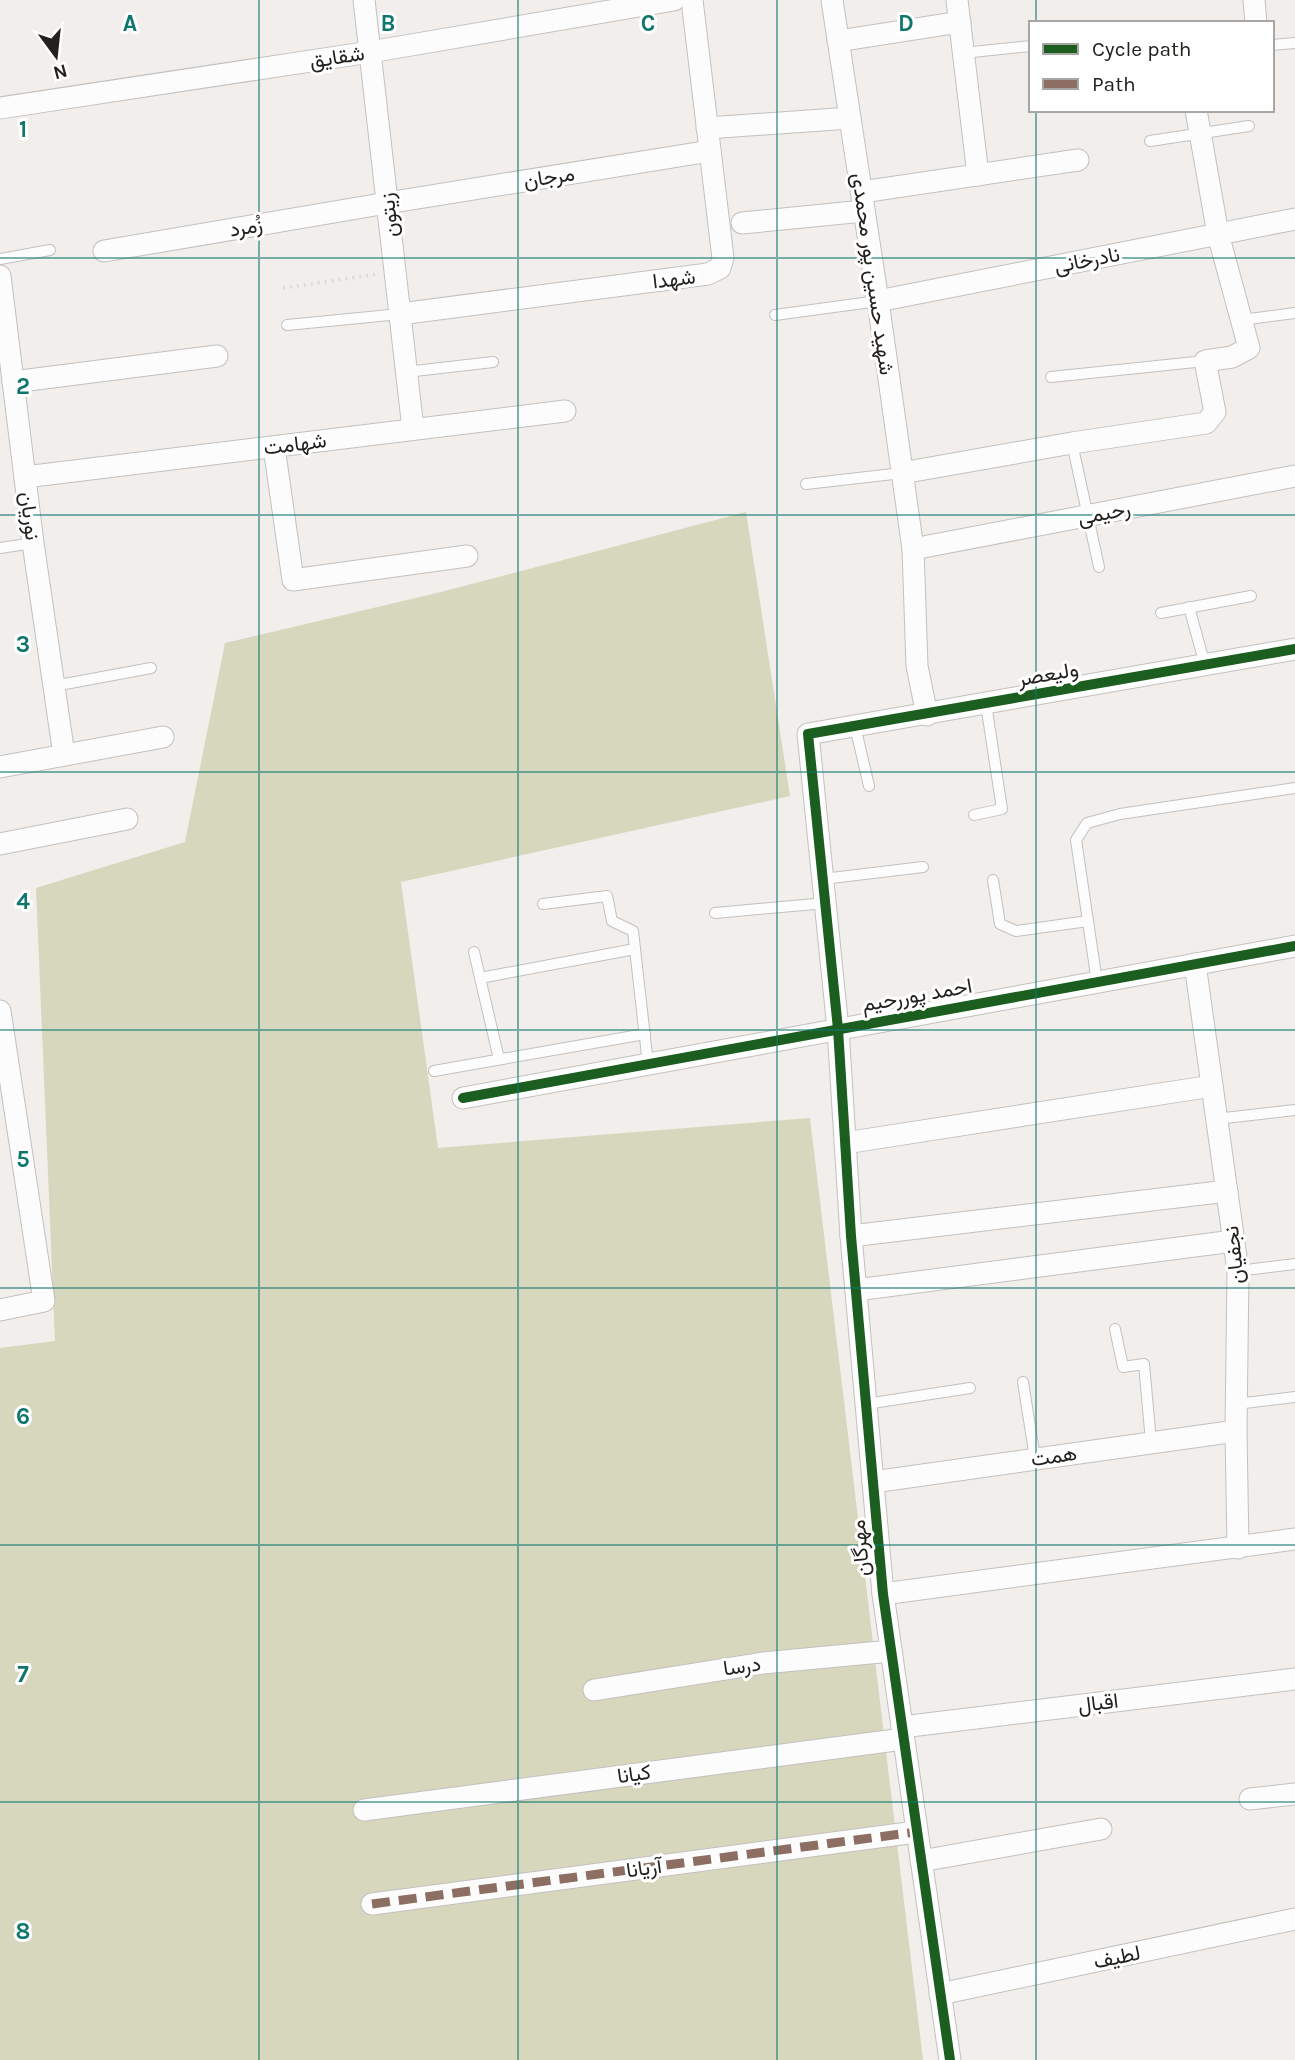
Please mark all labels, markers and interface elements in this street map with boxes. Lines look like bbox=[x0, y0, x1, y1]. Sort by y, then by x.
text: A bbox=[123, 10, 137, 37]
text: B bbox=[381, 10, 395, 37]
text: C bbox=[641, 10, 655, 37]
text: D bbox=[898, 10, 914, 37]
north arrow bbox=[21, 21, 91, 91]
legend bbox=[1029, 21, 1274, 112]
text: Cycle path bbox=[1092, 37, 1192, 61]
street label: شقایق bbox=[308, 41, 366, 73]
text: N bbox=[51, 59, 70, 84]
text: Path bbox=[1092, 72, 1136, 96]
text: 1 bbox=[19, 116, 27, 143]
street label: مرجان bbox=[522, 161, 576, 194]
street label: شهید حسین پور محمدی bbox=[845, 171, 899, 377]
street label: زیتون bbox=[375, 191, 404, 239]
street label: زُمرد bbox=[228, 212, 265, 243]
street label: نادرخانی bbox=[1052, 242, 1122, 279]
street label: شهدا bbox=[651, 264, 697, 295]
text: 2 bbox=[16, 373, 30, 400]
street label: شهامت bbox=[262, 428, 328, 461]
street label: نوریان bbox=[14, 490, 45, 542]
street label: رحیمی bbox=[1076, 496, 1133, 531]
text: 3 bbox=[16, 631, 30, 658]
street label: ولیعصر bbox=[1015, 657, 1080, 692]
text: 4 bbox=[16, 888, 30, 915]
street label: احمد پوررحیم bbox=[860, 973, 974, 1018]
text: 5 bbox=[16, 1146, 30, 1173]
street label: نجفیان bbox=[1219, 1225, 1249, 1285]
text: 6 bbox=[16, 1403, 30, 1430]
street label: همت bbox=[1029, 1441, 1079, 1471]
street label: مهرگان bbox=[846, 1519, 875, 1577]
street label: درسا bbox=[722, 1651, 762, 1681]
text: 7 bbox=[17, 1661, 29, 1688]
street label: اقبال bbox=[1076, 1689, 1120, 1717]
street label: کیانا bbox=[616, 1760, 652, 1788]
street label: آریانا bbox=[625, 1853, 666, 1883]
text: 8 bbox=[16, 1918, 30, 1945]
street label: لطیف bbox=[1091, 1940, 1143, 1974]

